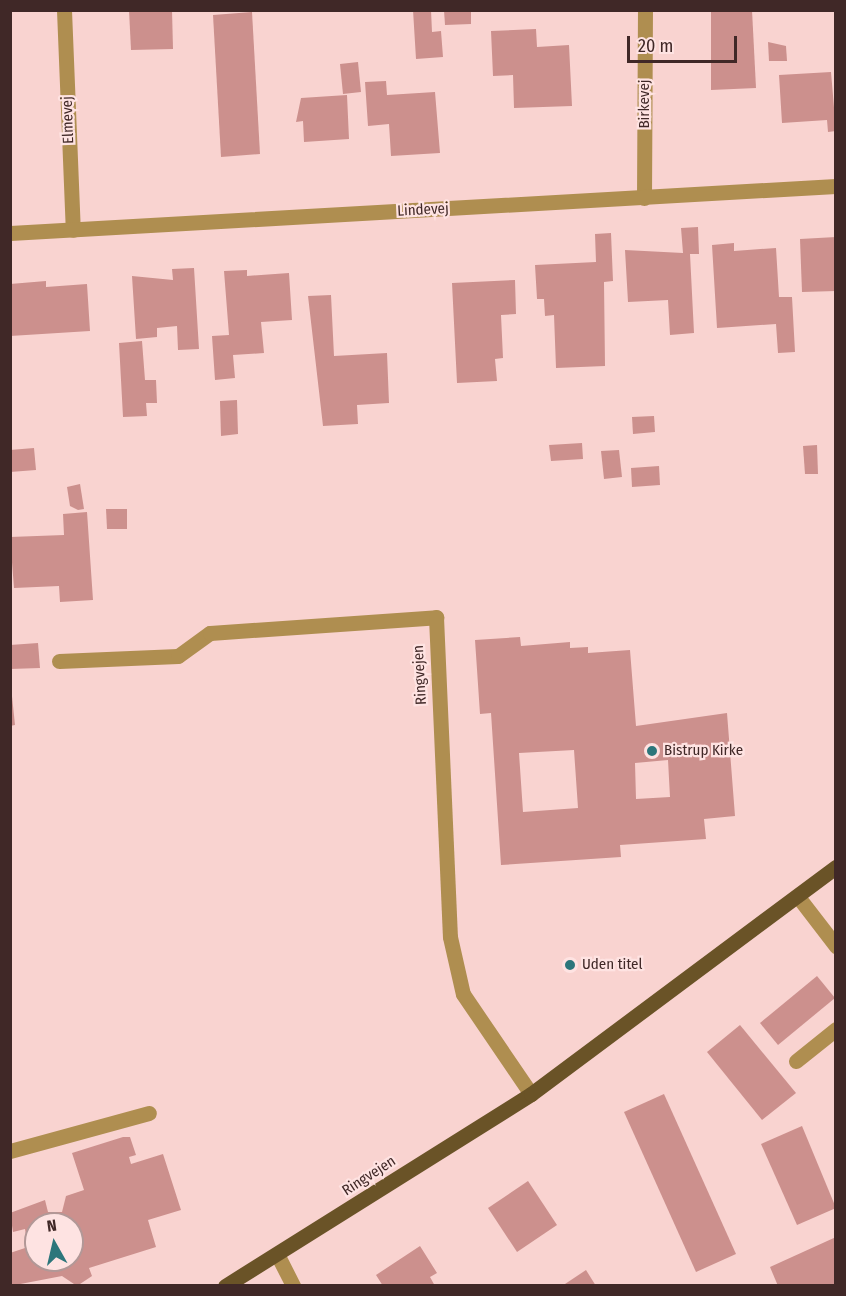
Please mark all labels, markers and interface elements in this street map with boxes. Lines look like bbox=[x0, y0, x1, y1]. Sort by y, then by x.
scale bar bbox=[630, 24, 740, 62]
text: 20 m bbox=[638, 35, 673, 57]
street label: Birkevej bbox=[636, 79, 654, 129]
street label: Elmevej bbox=[58, 96, 78, 144]
street label: Lindevej bbox=[397, 200, 449, 220]
street label: Ringvejen bbox=[409, 645, 431, 705]
place label: Bistrup Kirke bbox=[664, 742, 743, 760]
marker: Bistrup Kirke bbox=[645, 744, 659, 758]
place label: Uden titel bbox=[582, 956, 642, 974]
marker: Uden titel bbox=[563, 958, 577, 972]
street label: Ringvejen bbox=[339, 1152, 399, 1200]
north arrow bbox=[24, 1212, 84, 1272]
text: N bbox=[46, 1216, 58, 1236]

